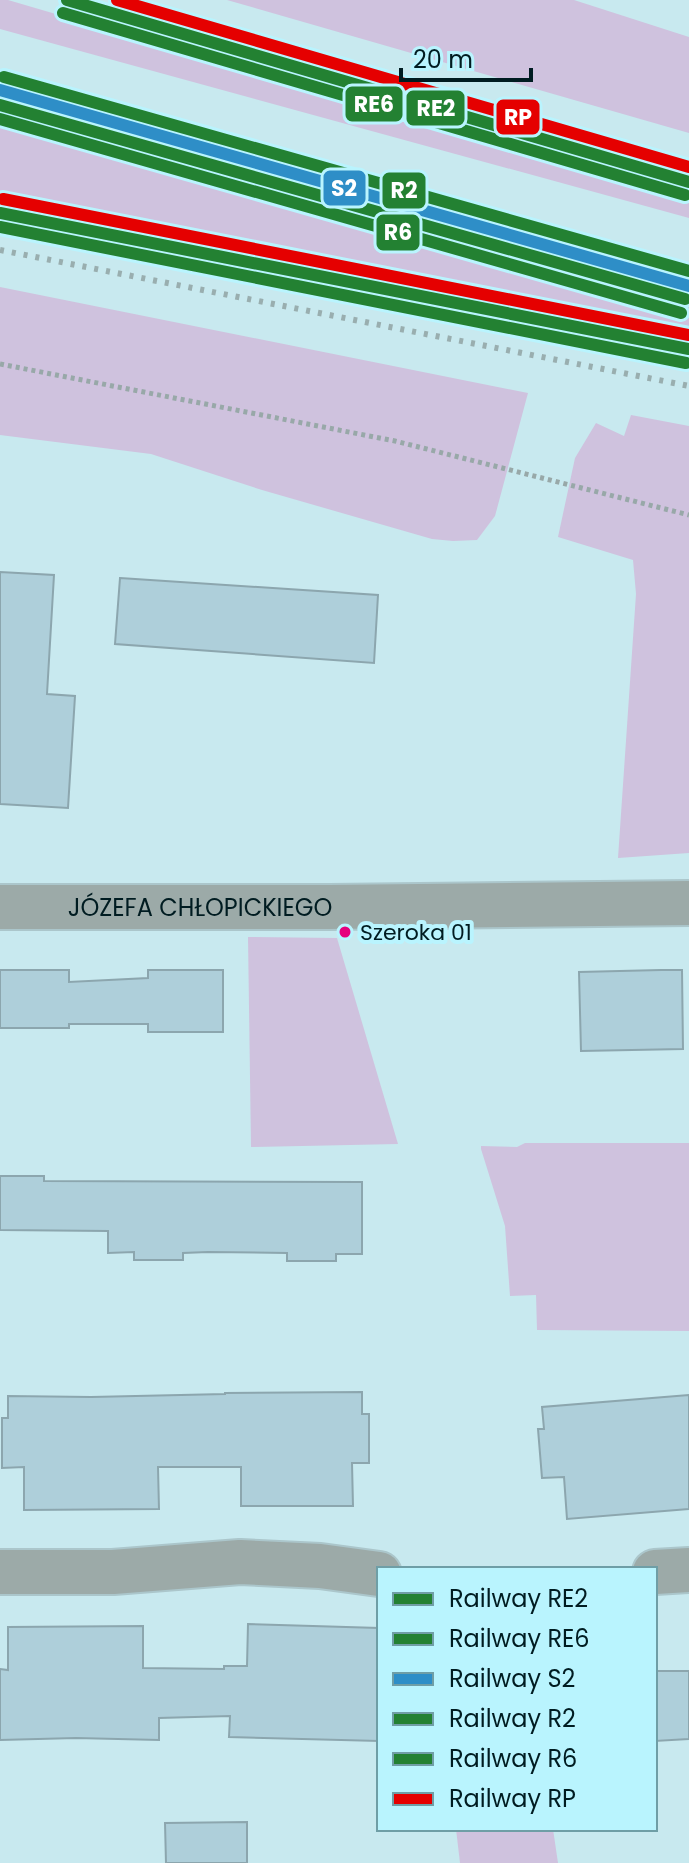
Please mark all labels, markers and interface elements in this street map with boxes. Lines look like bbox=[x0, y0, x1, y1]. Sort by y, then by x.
scale bar bbox=[401, 32, 531, 82]
text: 20 m bbox=[413, 43, 473, 76]
line badge: RE6 bbox=[344, 85, 404, 123]
text: RE6 bbox=[354, 89, 394, 120]
line badge: RE2 bbox=[405, 89, 466, 127]
text: RE2 bbox=[417, 93, 455, 124]
line badge: RP bbox=[495, 98, 541, 136]
text: RP bbox=[504, 102, 532, 133]
line badge: S2 bbox=[322, 169, 367, 207]
line badge: R2 bbox=[381, 171, 427, 210]
text: S2 bbox=[331, 173, 357, 204]
text: R2 bbox=[391, 175, 417, 206]
line badge: R6 bbox=[375, 213, 421, 252]
text: R6 bbox=[384, 217, 412, 248]
street label: JÓZEFA CHŁOPICKIEGO bbox=[68, 891, 332, 924]
place label: Szeroka 01 bbox=[360, 917, 472, 948]
marker: Szeroka 01 bbox=[337, 924, 353, 940]
legend bbox=[377, 1567, 657, 1831]
text: Railway RE2 bbox=[449, 1582, 588, 1615]
text: Railway RE6 bbox=[449, 1622, 590, 1655]
text: Railway S2 bbox=[449, 1662, 575, 1695]
text: Railway R2 bbox=[449, 1702, 576, 1735]
text: Railway R6 bbox=[449, 1742, 577, 1775]
text: Railway RP bbox=[449, 1782, 576, 1815]

